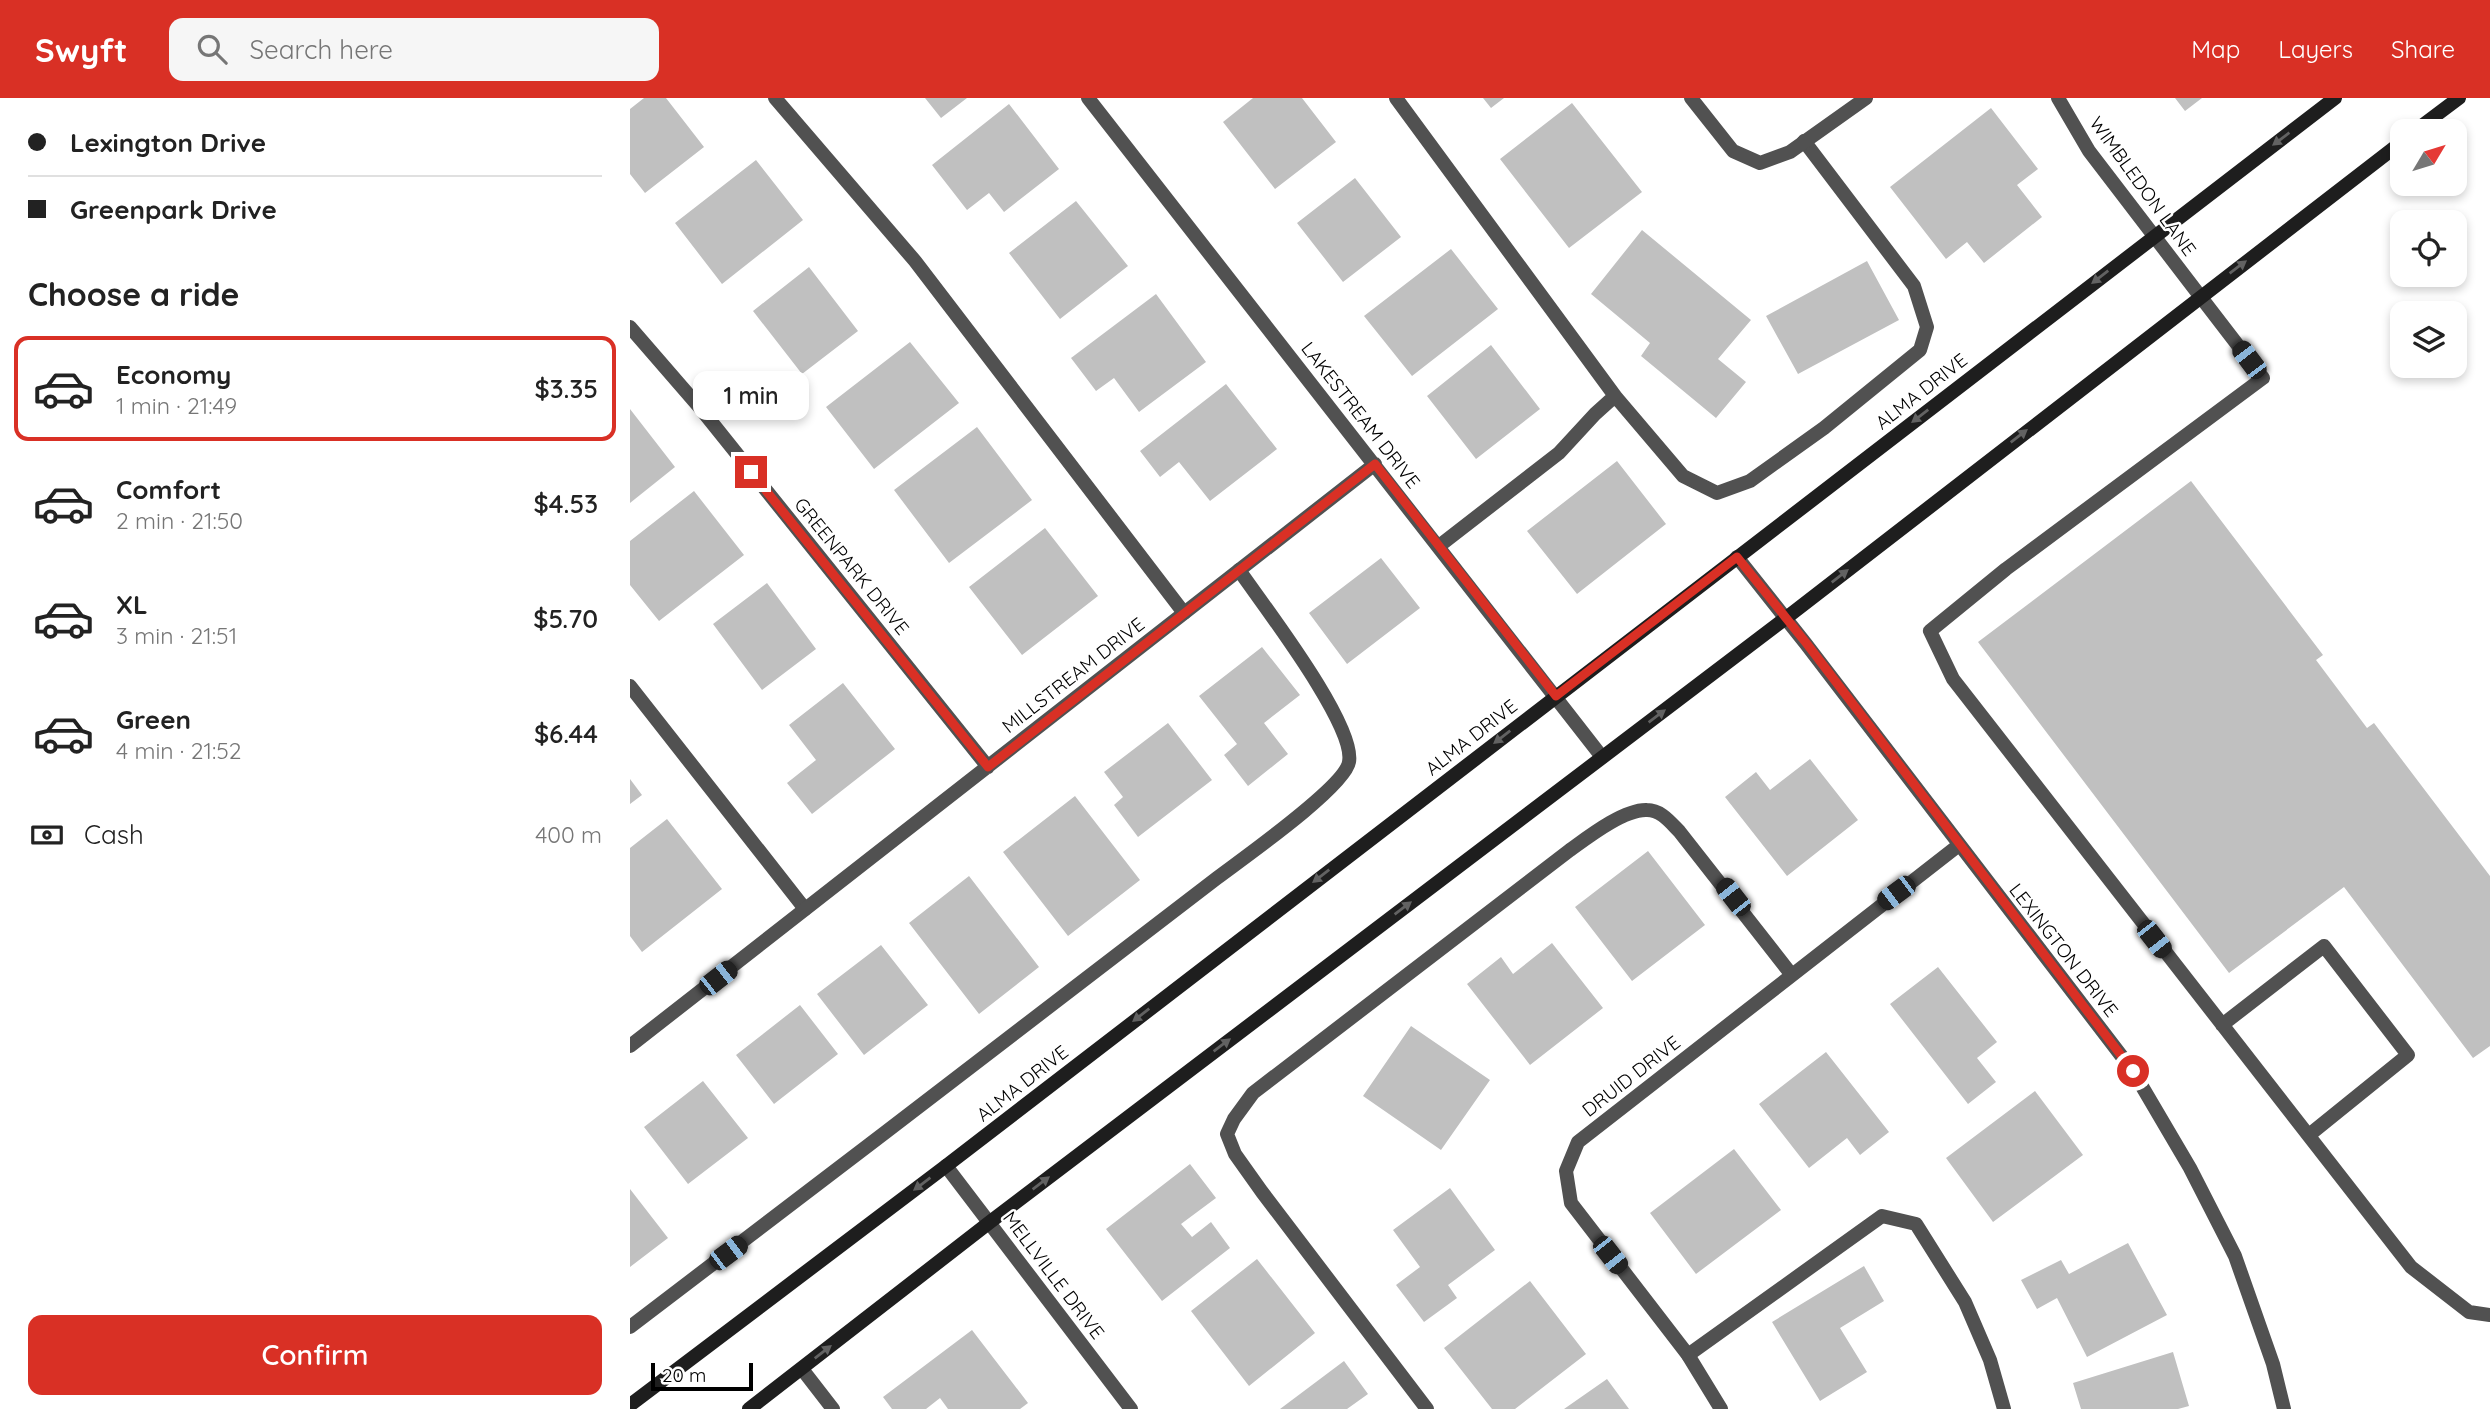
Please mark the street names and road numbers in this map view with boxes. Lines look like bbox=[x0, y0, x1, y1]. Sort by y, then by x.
street label: WIMBLEDON LANE bbox=[2084, 112, 2202, 260]
street label: LAKESTREAM DRIVE bbox=[1296, 337, 1426, 493]
street label: ALMA DRIVE bbox=[1870, 348, 1972, 434]
street label: GREENPARK DRIVE bbox=[789, 493, 915, 639]
street label: MILLSTREAM DRIVE bbox=[997, 612, 1149, 738]
street label: ALMA DRIVE bbox=[1420, 694, 1522, 780]
street label: LEXINGTON DRIVE bbox=[2004, 878, 2124, 1022]
street label: DRUID DRIVE bbox=[1577, 1030, 1685, 1122]
street label: ALMA DRIVE bbox=[971, 1040, 1073, 1126]
street label: MELLVILLE DRIVE bbox=[998, 1206, 1110, 1344]

